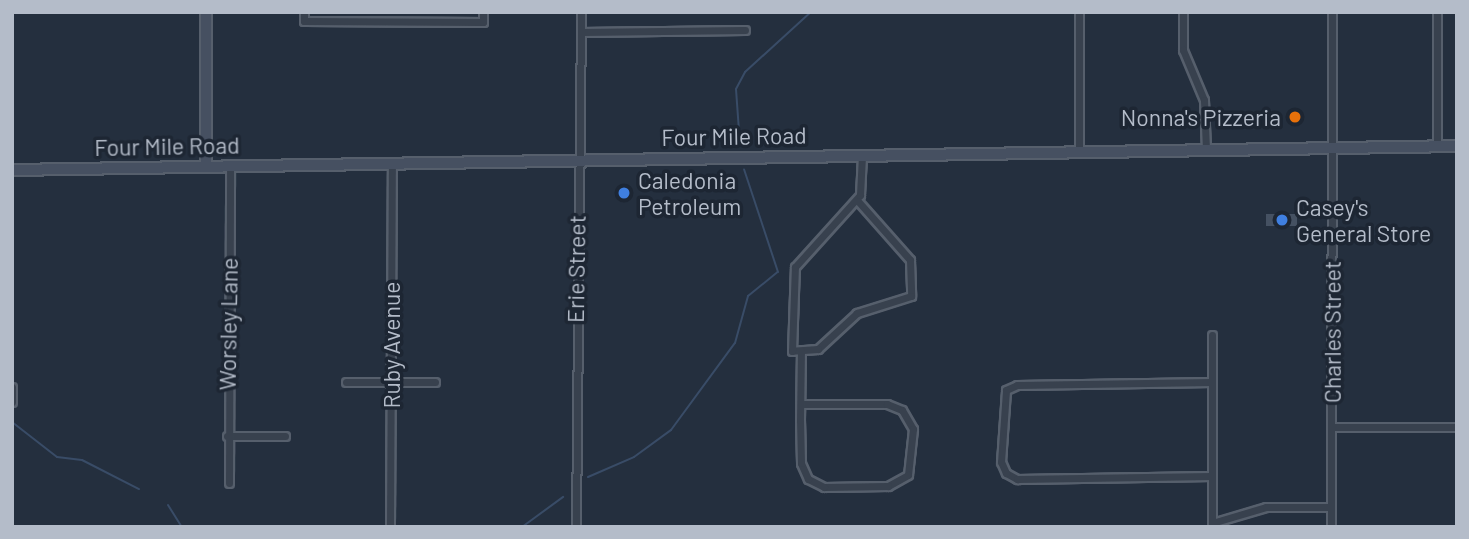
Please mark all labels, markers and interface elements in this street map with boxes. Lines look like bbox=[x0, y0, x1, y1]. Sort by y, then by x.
place label: Nonna's Pizzeria bbox=[1121, 103, 1281, 131]
marker: Nonna's Pizzeria bbox=[1287, 109, 1303, 125]
street label: Four Mile Road bbox=[661, 121, 807, 151]
street label: Four Mile Road bbox=[94, 131, 240, 161]
place label: Caledonia Petroleum bbox=[638, 166, 741, 220]
marker: Caledonia Petroleum bbox=[616, 185, 632, 201]
place label: Casey's General Store bbox=[1296, 193, 1431, 247]
marker: Casey's General Store bbox=[1274, 212, 1290, 228]
street label: Erie Street bbox=[561, 215, 591, 323]
street label: Worsley Lane bbox=[213, 257, 243, 391]
street label: Charles Street bbox=[1318, 261, 1346, 403]
street label: Ruby Avenue bbox=[377, 281, 405, 409]

